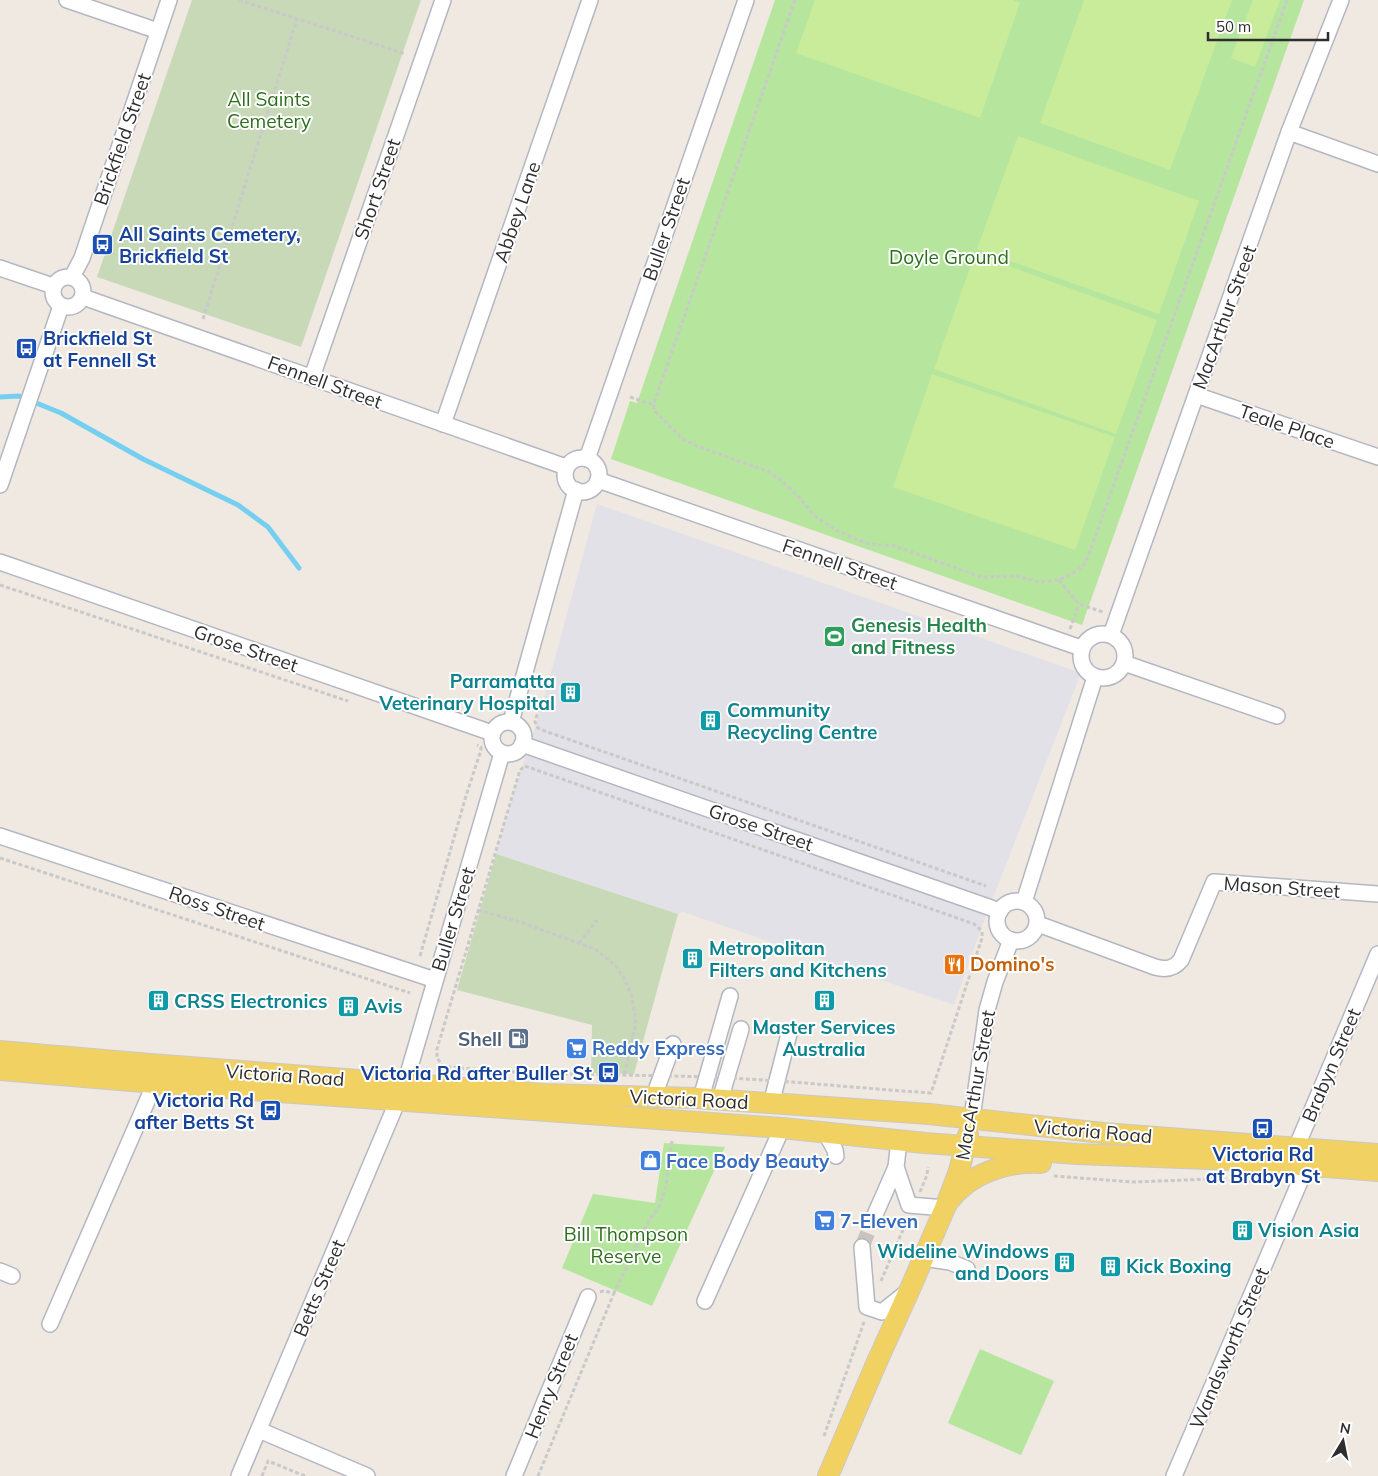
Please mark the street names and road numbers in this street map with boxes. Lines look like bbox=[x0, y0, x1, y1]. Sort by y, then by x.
street label: Brickfield Street bbox=[88, 69, 156, 208]
street label: Short Street bbox=[349, 135, 406, 243]
street label: Abbey Lane bbox=[489, 158, 545, 266]
street label: Buller Street bbox=[637, 174, 695, 284]
street label: MacArthur Street bbox=[1187, 241, 1261, 392]
street label: Fennell Street bbox=[265, 350, 386, 414]
street label: Teale Place bbox=[1236, 398, 1338, 454]
street label: Fennell Street bbox=[779, 533, 901, 595]
street label: Grose Street bbox=[191, 619, 302, 677]
street label: Grose Street bbox=[706, 798, 817, 856]
street label: Buller Street bbox=[426, 864, 480, 974]
street label: Mason Street bbox=[1223, 871, 1341, 903]
street label: Ross Street bbox=[166, 880, 269, 936]
street label: Brabyn Street bbox=[1296, 1004, 1366, 1125]
street label: MacArthur Street bbox=[950, 1008, 1000, 1162]
street label: Victoria Road bbox=[225, 1059, 345, 1091]
street label: Victoria Road bbox=[629, 1084, 749, 1114]
street label: Victoria Road bbox=[1033, 1114, 1153, 1148]
street label: Betts Street bbox=[288, 1235, 350, 1340]
street label: Wandsworth Street bbox=[1184, 1263, 1274, 1432]
street label: Henry Street bbox=[519, 1330, 583, 1442]

